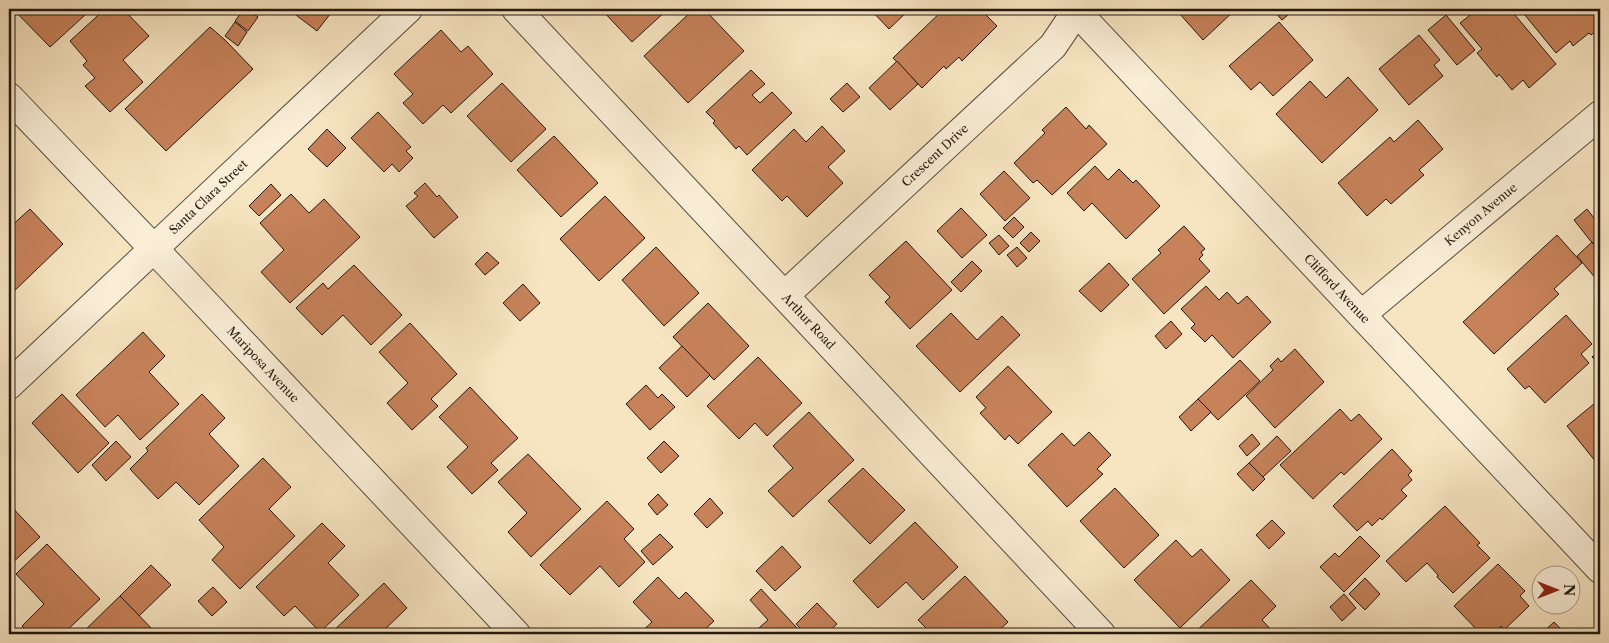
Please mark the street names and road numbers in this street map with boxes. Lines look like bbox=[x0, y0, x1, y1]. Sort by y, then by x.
street label: Crescent Drive bbox=[898, 120, 971, 190]
street label: Santa Clara Street bbox=[166, 156, 251, 237]
street label: Kenyon Avenue bbox=[1441, 180, 1520, 249]
street label: Clifford Avenue bbox=[1301, 251, 1374, 327]
street label: Arthur Road bbox=[778, 289, 839, 353]
street label: Mariposa Avenue bbox=[224, 323, 303, 406]

